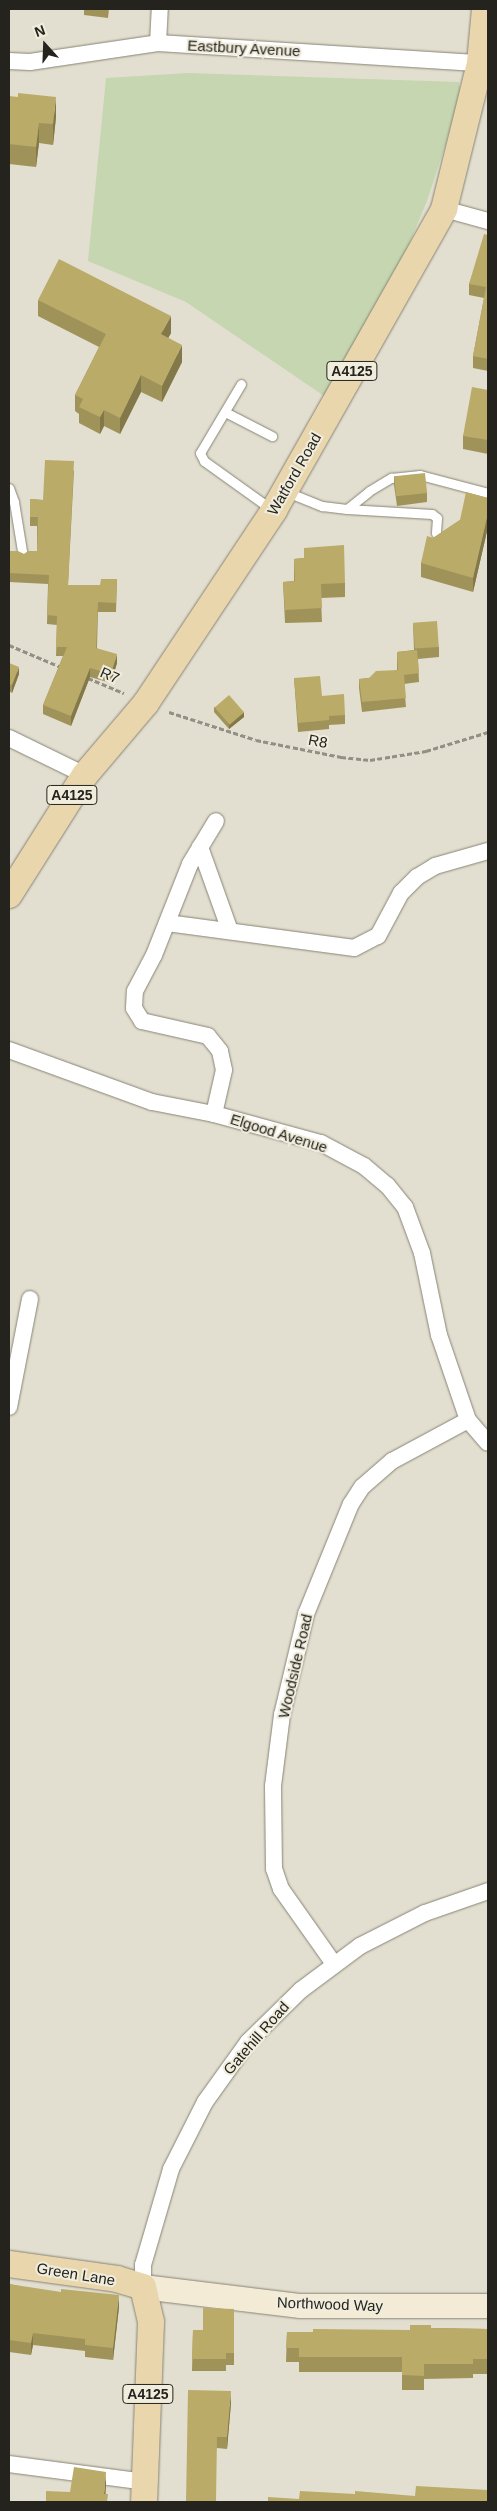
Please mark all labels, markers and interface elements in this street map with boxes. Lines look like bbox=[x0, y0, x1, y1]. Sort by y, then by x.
north arrow bbox=[20, 20, 70, 70]
text: N bbox=[32, 22, 47, 40]
street label: Eastbury Avenue bbox=[187, 36, 301, 60]
road number: A4125 bbox=[326, 360, 378, 382]
street label: Watford Road bbox=[263, 430, 325, 518]
street label: R7 bbox=[98, 663, 122, 687]
street label: R8 bbox=[307, 730, 329, 752]
road number: A4125 bbox=[46, 784, 98, 806]
street label: Elgood Avenue bbox=[228, 1110, 330, 1156]
street label: Woodside Road bbox=[274, 1612, 316, 1720]
street label: Gatehill Road bbox=[219, 1998, 293, 2078]
street label: Green Lane bbox=[35, 2259, 117, 2289]
street label: Northwood Way bbox=[277, 2293, 383, 2315]
road number: A4125 bbox=[122, 2382, 174, 2406]

